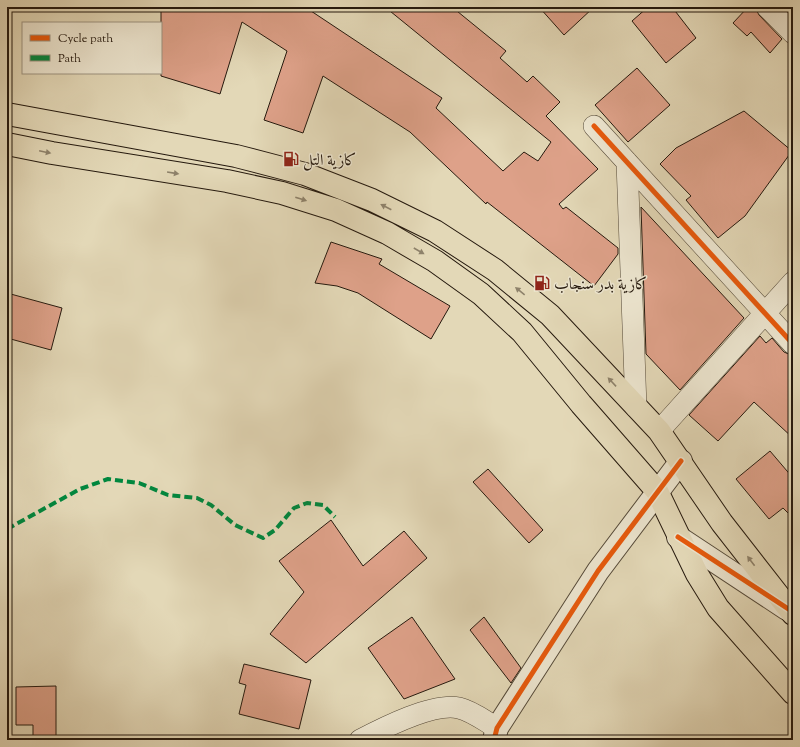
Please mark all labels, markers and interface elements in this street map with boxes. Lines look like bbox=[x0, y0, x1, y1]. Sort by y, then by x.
legend bbox=[22, 22, 162, 74]
text: Cycle path bbox=[58, 30, 113, 48]
text: Path bbox=[58, 50, 81, 68]
one-way arrow bbox=[39, 149, 51, 155]
fuel station icon: كازية التل bbox=[282, 150, 300, 168]
place label: كازية التل bbox=[303, 150, 357, 173]
one-way arrow bbox=[167, 170, 180, 176]
one-way arrow bbox=[295, 196, 307, 202]
one-way arrow bbox=[380, 204, 392, 210]
one-way arrow bbox=[413, 248, 425, 255]
fuel station icon: كازية بدر سنجاب bbox=[533, 274, 551, 292]
place label: كازية بدر سنجاب bbox=[554, 274, 647, 297]
one-way arrow bbox=[514, 286, 525, 295]
one-way arrow bbox=[608, 377, 617, 386]
one-way arrow bbox=[747, 556, 756, 567]

